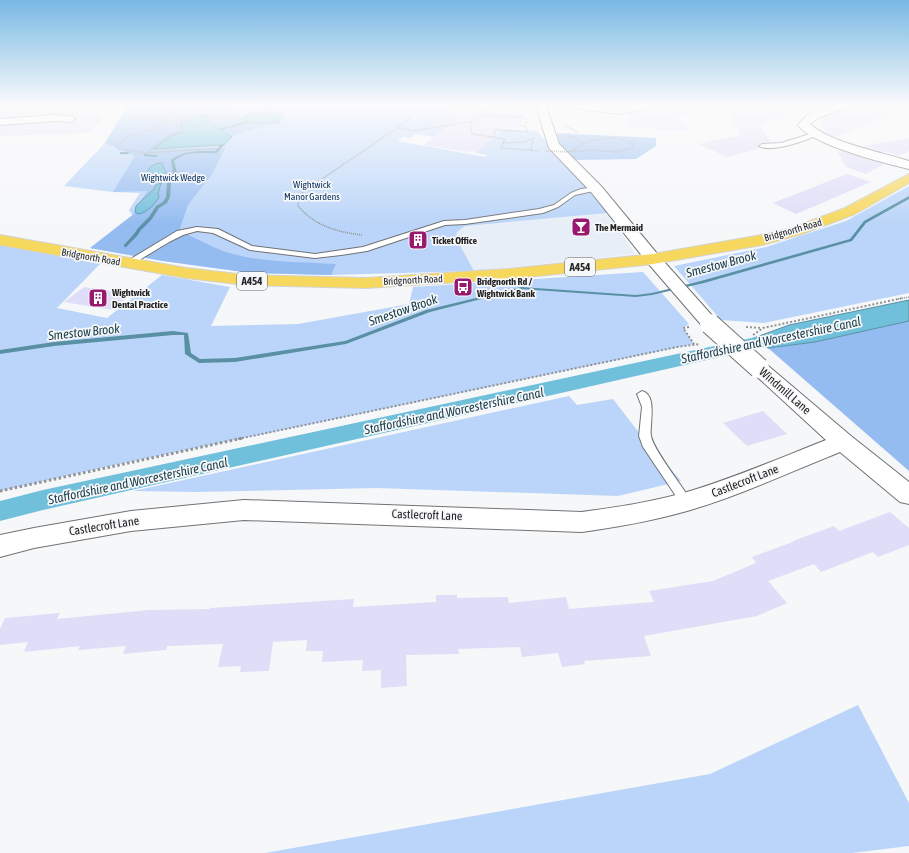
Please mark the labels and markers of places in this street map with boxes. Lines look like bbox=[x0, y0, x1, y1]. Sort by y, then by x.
bar icon: The Mermaid bbox=[570, 216, 592, 238]
place label: The Mermaid bbox=[595, 222, 643, 233]
building icon: Ticket Office bbox=[407, 229, 429, 251]
place label: Ticket Office bbox=[432, 235, 477, 246]
bus stop icon: Bridgnorth Rd / Wightwick Bank bbox=[452, 276, 474, 298]
place label: Bridgnorth Rd / Wightwick Bank bbox=[476, 276, 536, 299]
building icon: Wightwick Dental Practice bbox=[87, 287, 109, 309]
place label: Wightwick Dental Practice bbox=[111, 287, 168, 310]

